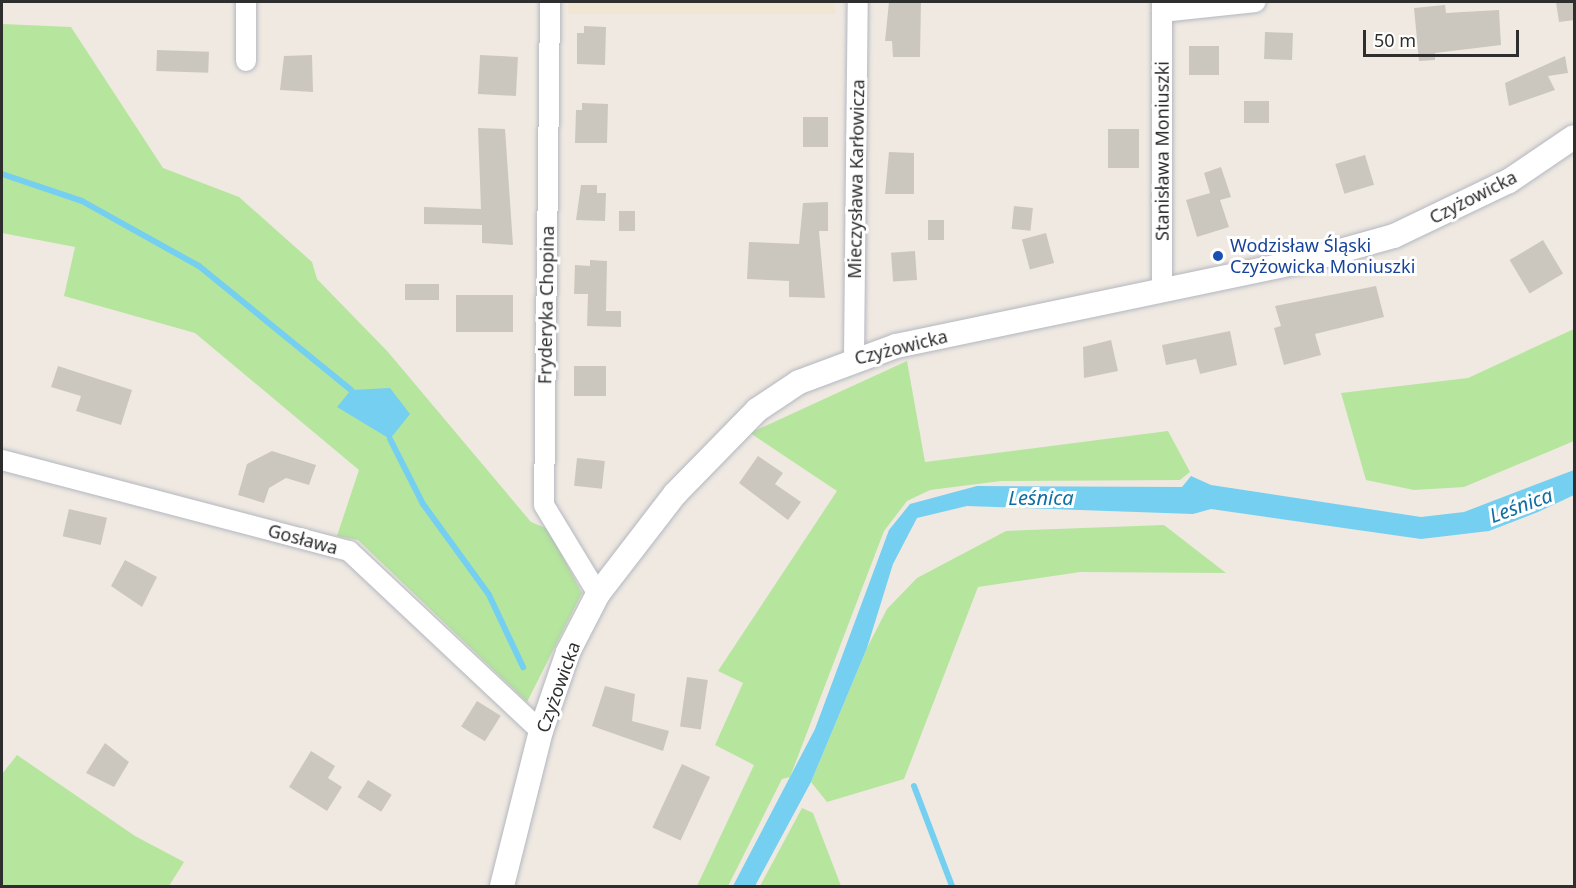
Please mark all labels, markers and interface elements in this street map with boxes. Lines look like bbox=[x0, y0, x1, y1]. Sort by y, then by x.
scale bar bbox=[1366, 18, 1522, 56]
text: 50 m bbox=[1374, 28, 1416, 52]
street label: Stanisława Moniuszki bbox=[1151, 61, 1173, 241]
street label: Mieczysława Karłowicza bbox=[843, 79, 869, 279]
street label: Czyżowicka bbox=[1426, 166, 1520, 228]
street label: Fryderyka Chopina bbox=[534, 226, 558, 384]
place label: Wodzisław Śląski Czyżowicka Moniuszki bbox=[1230, 235, 1415, 278]
marker: Wodzisław Śląski Czyżowicka Moniuszki bbox=[1211, 249, 1225, 263]
street label: Czyżowicka bbox=[852, 325, 950, 369]
water label: Leśnica bbox=[1486, 483, 1556, 527]
water label: Leśnica bbox=[1008, 485, 1074, 509]
street label: Gosława bbox=[266, 519, 340, 559]
street label: Czyżowicka bbox=[532, 639, 584, 735]

